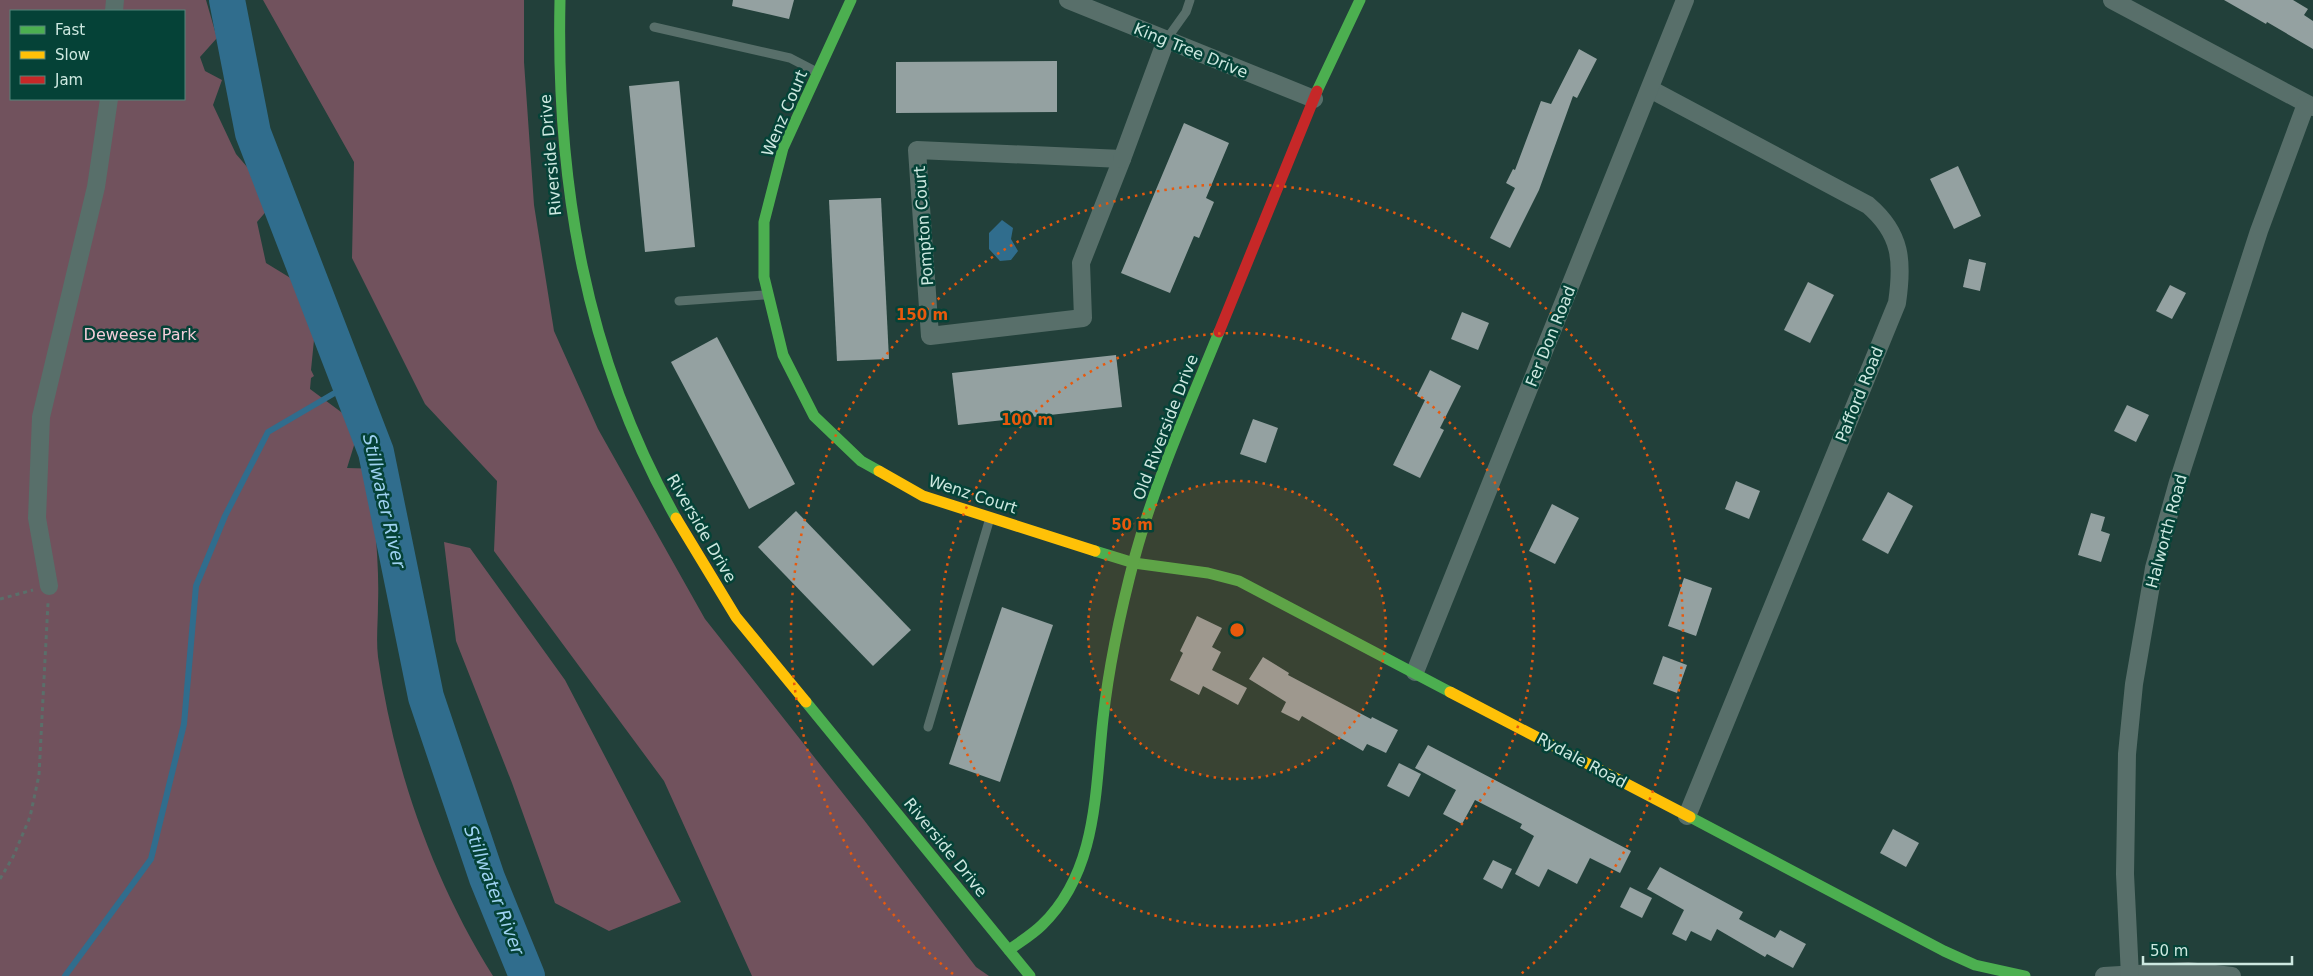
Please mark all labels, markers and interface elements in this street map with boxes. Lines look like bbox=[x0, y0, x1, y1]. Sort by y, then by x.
legend bbox=[10, 10, 185, 100]
street label: King Tree Drive bbox=[1131, 19, 1251, 82]
text: Fast bbox=[55, 21, 85, 39]
text: Slow bbox=[55, 46, 90, 64]
street label: Wenz Court bbox=[758, 67, 811, 159]
text: Jam bbox=[54, 71, 83, 89]
street label: Riverside Drive bbox=[536, 93, 565, 217]
street label: Pompton Court bbox=[910, 166, 937, 286]
street label: Fer Don Road bbox=[1522, 283, 1579, 390]
text: 150 m bbox=[896, 306, 948, 324]
park label: Deweese Park bbox=[84, 325, 197, 344]
street label: Pafford Road bbox=[1832, 344, 1887, 445]
street label: Old Riverside Drive bbox=[1129, 352, 1202, 503]
text: 100 m bbox=[1001, 411, 1053, 429]
water label: Stillwater River bbox=[359, 432, 410, 572]
street label: Riverside Drive bbox=[663, 471, 740, 586]
street label: Wenz Court bbox=[926, 471, 1020, 518]
street label: Halworth Road bbox=[2142, 472, 2191, 590]
text: 50 m bbox=[1111, 516, 1153, 534]
centre of rings bbox=[1228, 621, 1246, 639]
street label: Rydale Road bbox=[1534, 729, 1630, 792]
street label: Riverside Drive bbox=[900, 794, 991, 901]
water label: Stillwater River bbox=[460, 822, 529, 959]
scale bar bbox=[2143, 934, 2292, 966]
text: 50 m bbox=[2150, 942, 2188, 960]

